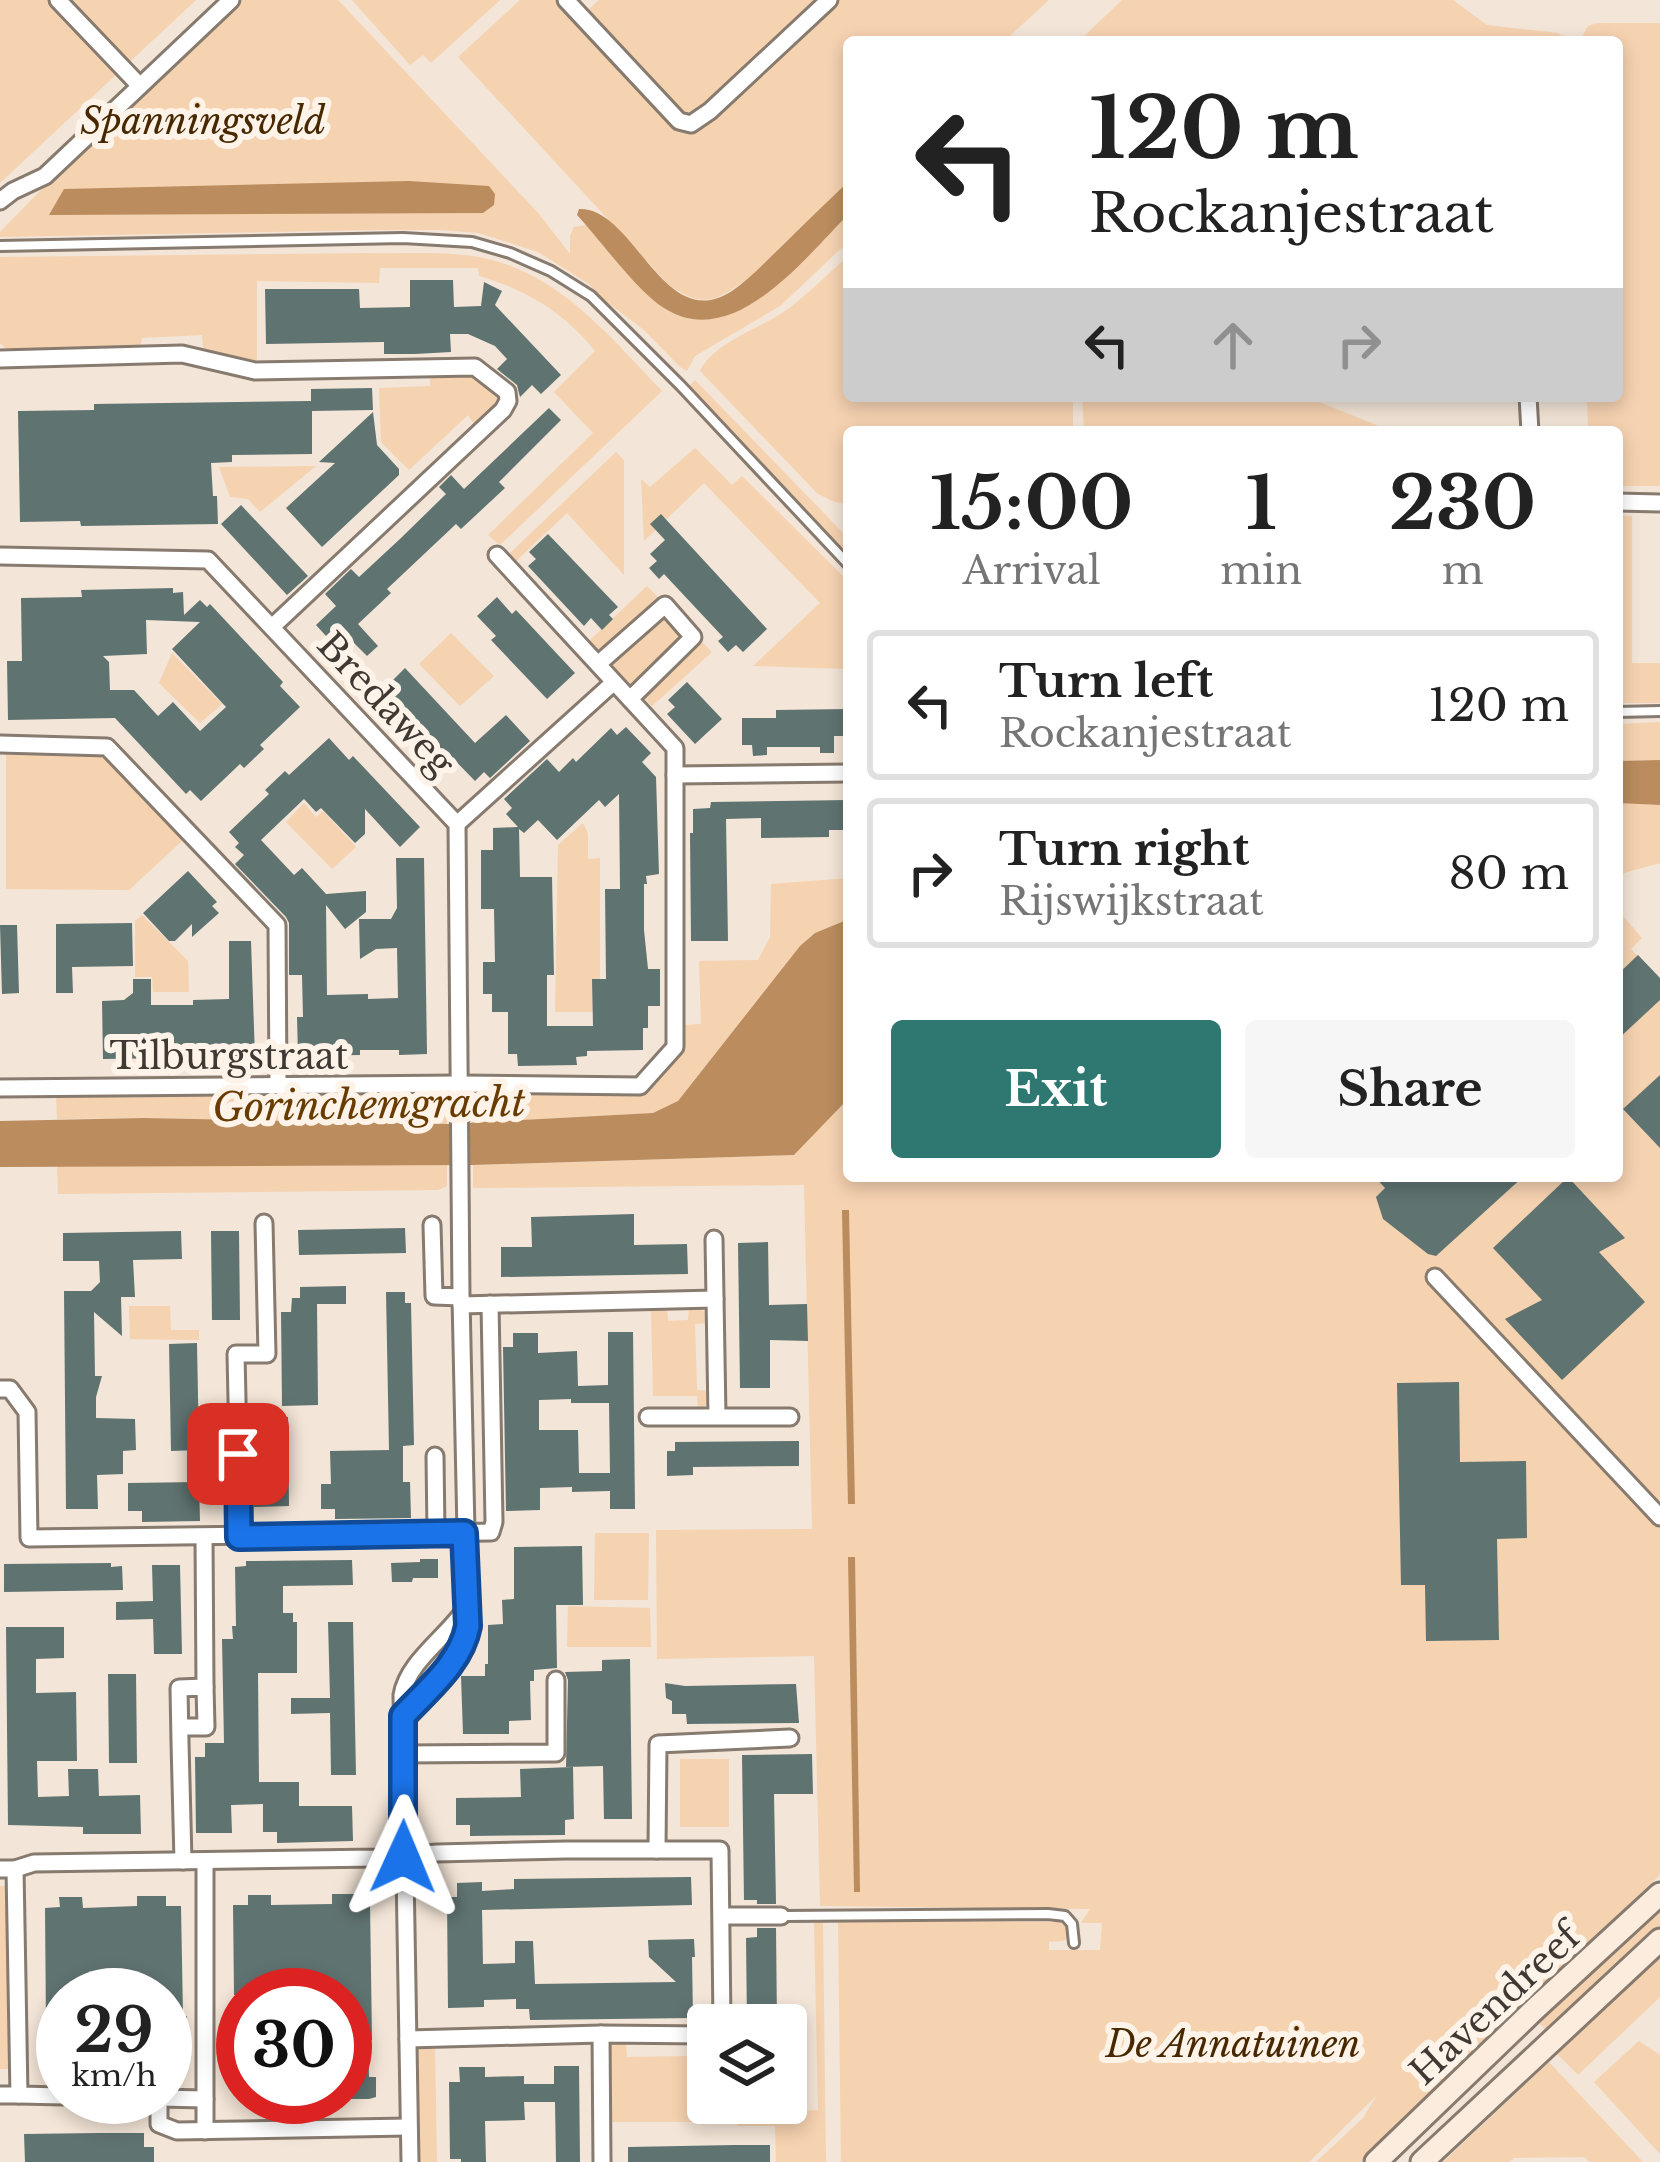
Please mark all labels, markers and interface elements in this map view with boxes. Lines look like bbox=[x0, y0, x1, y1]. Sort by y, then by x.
text: 120 m bbox=[1089, 77, 1359, 181]
icon: left bbox=[891, 84, 1047, 240]
park label: Spanningsveld bbox=[80, 99, 326, 144]
text: Rockanjestraat bbox=[1089, 180, 1494, 247]
icon: left bbox=[1074, 312, 1140, 378]
icon: ahead bbox=[1200, 312, 1266, 378]
icon: right bbox=[1326, 312, 1392, 378]
text: 15:00 bbox=[930, 459, 1133, 548]
text: 1 bbox=[1245, 459, 1277, 548]
text: 230 bbox=[1389, 459, 1536, 548]
text: Arrival bbox=[963, 546, 1101, 595]
text: min bbox=[1220, 546, 1302, 595]
text: m bbox=[1442, 546, 1484, 595]
street label: Bredaweg bbox=[308, 623, 464, 786]
text: Turn left bbox=[999, 653, 1213, 709]
icon: left bbox=[897, 672, 963, 738]
text: 120 m bbox=[1428, 677, 1569, 733]
text: Rockanjestraat bbox=[999, 709, 1291, 758]
text: Turn right bbox=[999, 821, 1249, 877]
icon: right bbox=[897, 840, 963, 906]
text: 80 m bbox=[1448, 845, 1569, 901]
text: Rijswijkstraat bbox=[999, 877, 1264, 926]
button: Exit bbox=[891, 1020, 1221, 1158]
button: Share bbox=[1245, 1020, 1575, 1158]
street label: Tilburgstraat bbox=[110, 1034, 349, 1079]
water label: Gorinchemgracht bbox=[212, 1078, 526, 1132]
pin bbox=[187, 1403, 289, 1505]
icon: arrive bbox=[205, 1421, 271, 1487]
position arrow bbox=[340, 1794, 466, 1920]
street label: Havendreef bbox=[1401, 1911, 1592, 2094]
speed limit sign: 30 bbox=[216, 1968, 372, 2124]
text: 29 bbox=[74, 1994, 154, 2068]
map controls bbox=[687, 2004, 807, 2124]
button: layers bbox=[687, 2004, 807, 2124]
park label: De Annatuinen bbox=[1104, 2022, 1360, 2067]
text: km/h bbox=[71, 2057, 157, 2094]

